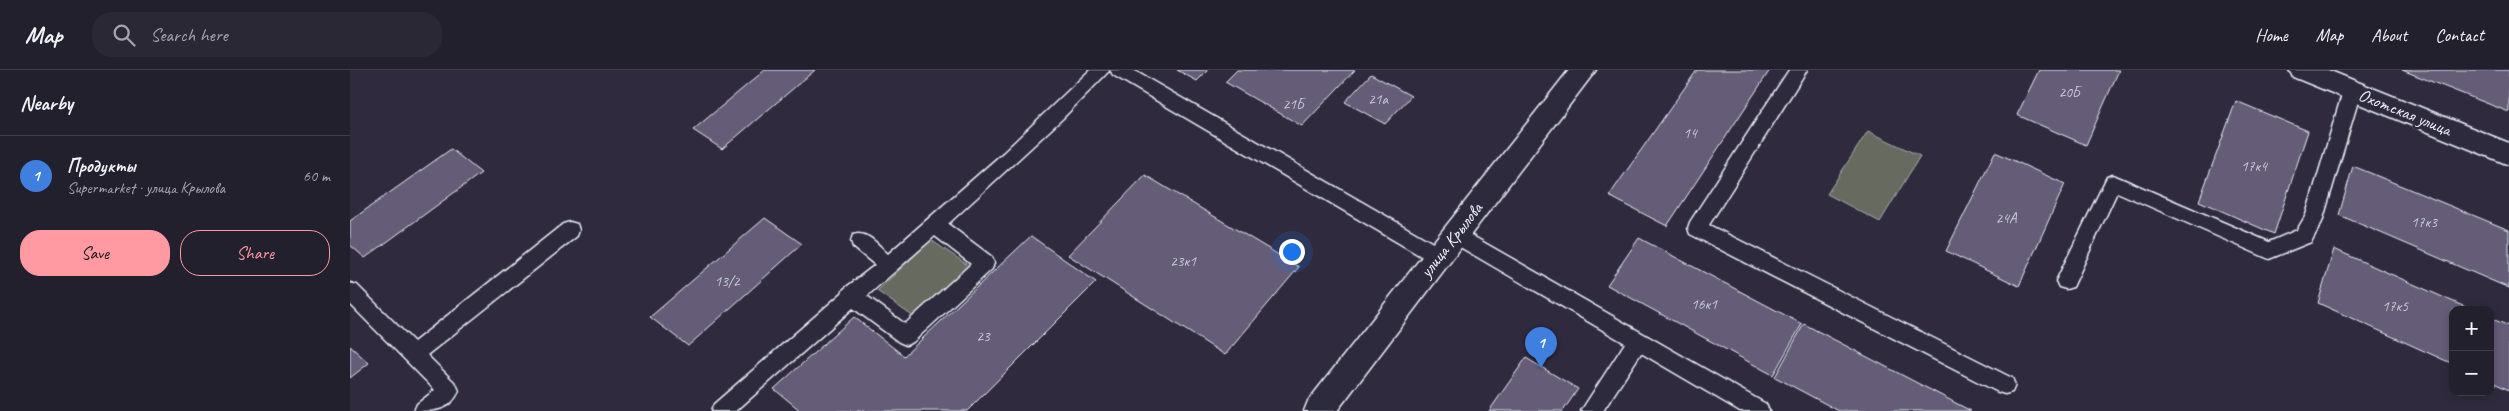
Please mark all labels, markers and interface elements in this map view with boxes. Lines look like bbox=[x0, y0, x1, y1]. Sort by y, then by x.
search box bbox=[92, 12, 442, 57]
text: Map bbox=[25, 20, 62, 50]
icon: search bbox=[110, 21, 138, 49]
text: Search here bbox=[150, 23, 228, 47]
text: Home bbox=[2255, 24, 2288, 46]
text: Map bbox=[2316, 24, 2343, 46]
text: About bbox=[2371, 24, 2407, 46]
text: Contact bbox=[2435, 24, 2484, 46]
house number: 20Б bbox=[2058, 83, 2082, 102]
street label: Охотская улица bbox=[2355, 83, 2456, 141]
text: Nearby bbox=[20, 90, 73, 116]
house number: 21а bbox=[1368, 90, 1389, 109]
house number: 21Б bbox=[1282, 95, 1306, 114]
house number: 14 bbox=[1683, 124, 1698, 143]
text: Продукты bbox=[67, 154, 136, 178]
house number: 17к4 bbox=[2241, 157, 2268, 176]
text: 1 bbox=[32, 166, 40, 186]
text: 60 m bbox=[303, 166, 330, 186]
text: Supermarket · улица Крылова bbox=[67, 178, 225, 198]
street label: улица Крылова bbox=[1414, 197, 1488, 283]
house number: 24А bbox=[1995, 209, 2018, 228]
house number: 17к3 bbox=[2411, 213, 2438, 232]
button: Save bbox=[20, 230, 170, 276]
button: Share bbox=[180, 230, 330, 276]
your location bbox=[1279, 239, 1305, 265]
house number: 23к1 bbox=[1170, 252, 1197, 271]
house number: 13/2 bbox=[714, 272, 741, 291]
house number: 16к1 bbox=[1691, 295, 1718, 314]
house number: 17к5 bbox=[2382, 297, 2409, 316]
map controls bbox=[2449, 306, 2494, 396]
button: + bbox=[2449, 306, 2494, 351]
house number: 23 bbox=[976, 327, 991, 346]
pin: 1 bbox=[1525, 327, 1557, 368]
button: − bbox=[2449, 351, 2494, 396]

